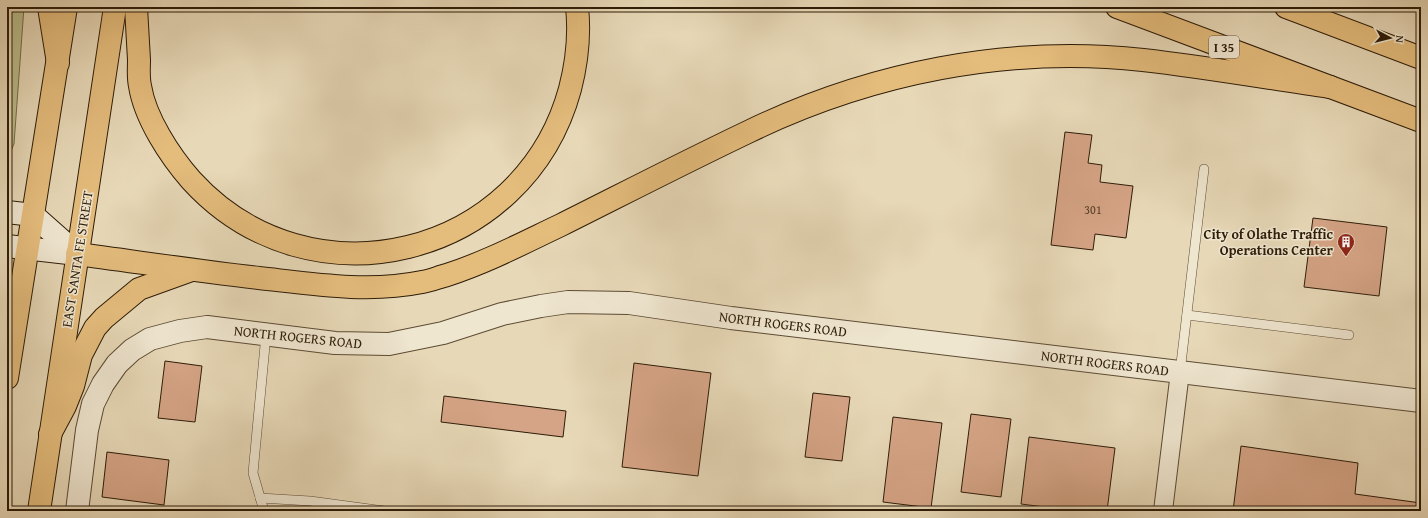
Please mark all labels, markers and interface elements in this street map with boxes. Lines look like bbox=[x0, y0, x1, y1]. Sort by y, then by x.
north arrow bbox=[1370, 18, 1410, 58]
text: N bbox=[1391, 35, 1408, 44]
road number: I 35 bbox=[1209, 36, 1239, 58]
street label: EAST SANTA FE STREET bbox=[56, 189, 98, 329]
house number: 301 bbox=[1084, 201, 1102, 218]
place label: City of Olathe Traffic Operations Center bbox=[1204, 224, 1334, 260]
building icon: City of Olathe Traffic Operations Center bbox=[1336, 232, 1356, 257]
street label: NORTH ROGERS ROAD bbox=[718, 306, 848, 342]
street label: NORTH ROGERS ROAD bbox=[233, 320, 363, 354]
street label: NORTH ROGERS ROAD bbox=[1040, 345, 1170, 381]

